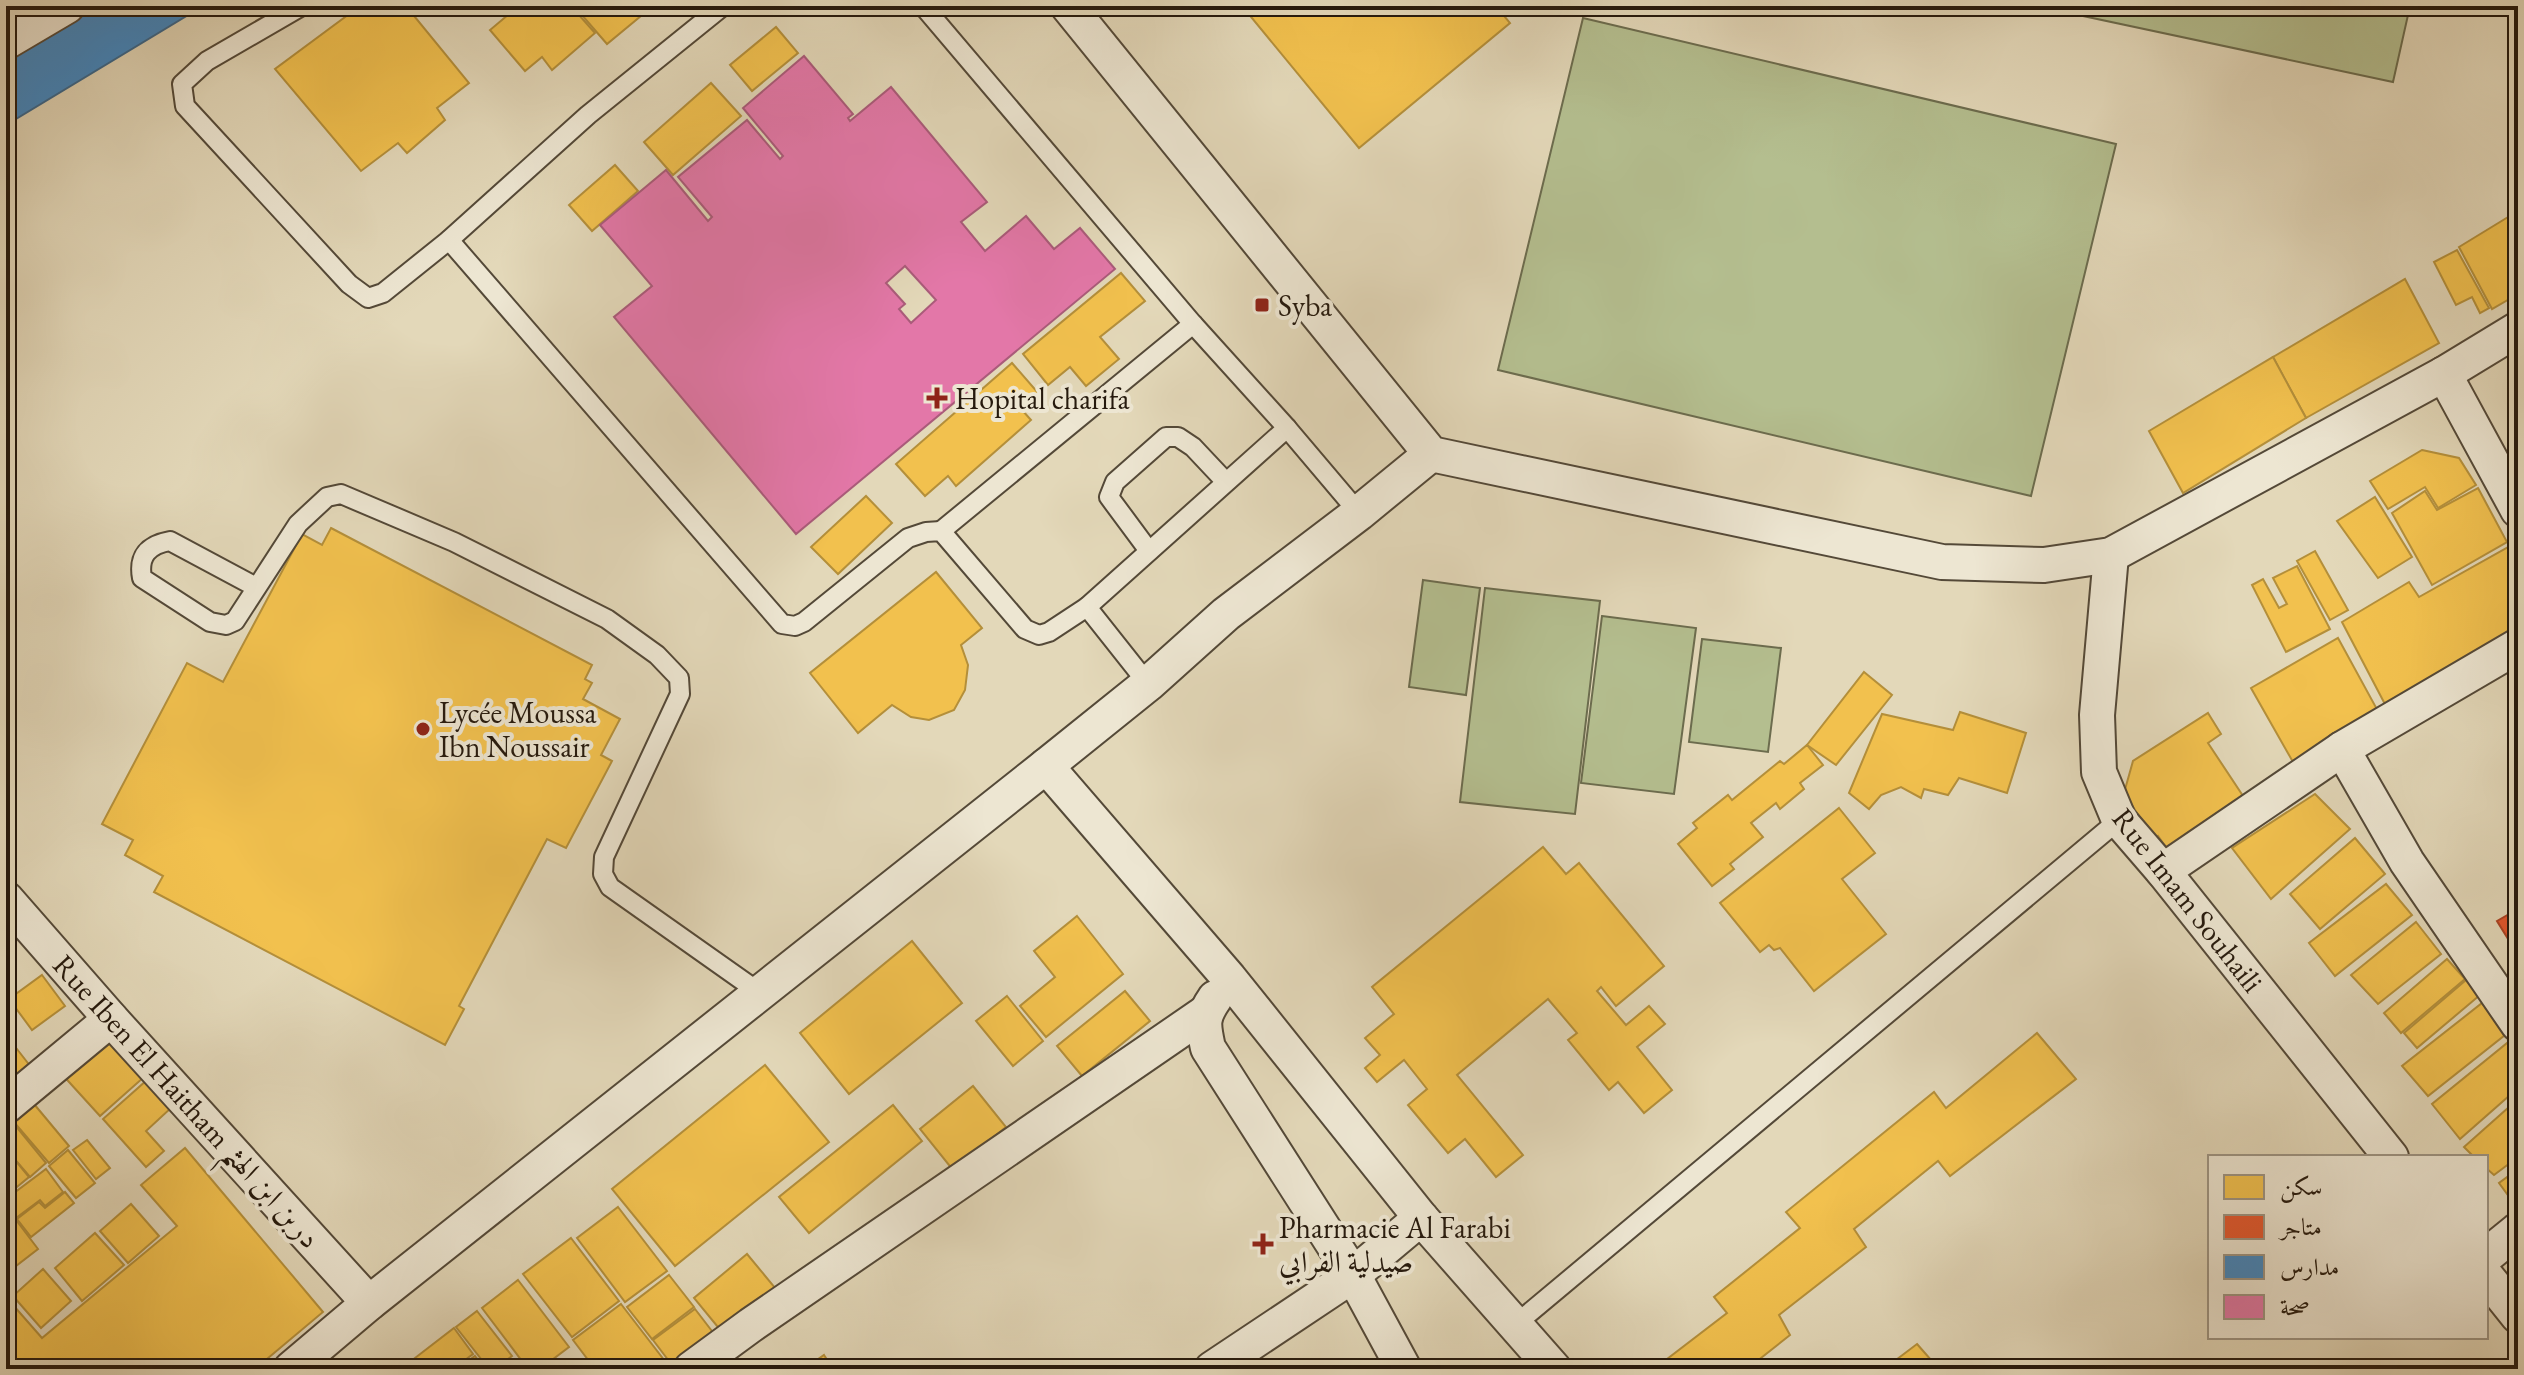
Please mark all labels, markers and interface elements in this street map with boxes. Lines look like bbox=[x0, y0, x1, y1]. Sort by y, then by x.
place label: Syba bbox=[1278, 286, 1332, 325]
marker: Syba bbox=[1253, 296, 1271, 314]
place label: Hopital charifa bbox=[955, 379, 1129, 418]
marker: Hopital charifa bbox=[926, 387, 948, 409]
place label: Lycée Moussa Ibn Noussair bbox=[439, 693, 597, 766]
marker: Lycée Moussa Ibn Noussair bbox=[414, 720, 432, 738]
street label: Rue Imam Souhaili bbox=[2104, 800, 2272, 1000]
street label: Rue Iben El Haitham دربن ابن الهثم bbox=[37, 946, 329, 1263]
legend bbox=[2208, 1155, 2488, 1339]
text: سكن bbox=[2280, 1171, 2323, 1203]
place label: Pharmacie Al Farabi صيدلية الفرابي bbox=[1279, 1208, 1511, 1286]
text: متاجر bbox=[2277, 1211, 2322, 1242]
marker: Pharmacie Al Farabi صيدلية الفرابي bbox=[1254, 1235, 1272, 1253]
text: مدارس bbox=[2280, 1251, 2339, 1282]
text: صحة bbox=[2280, 1291, 2310, 1322]

